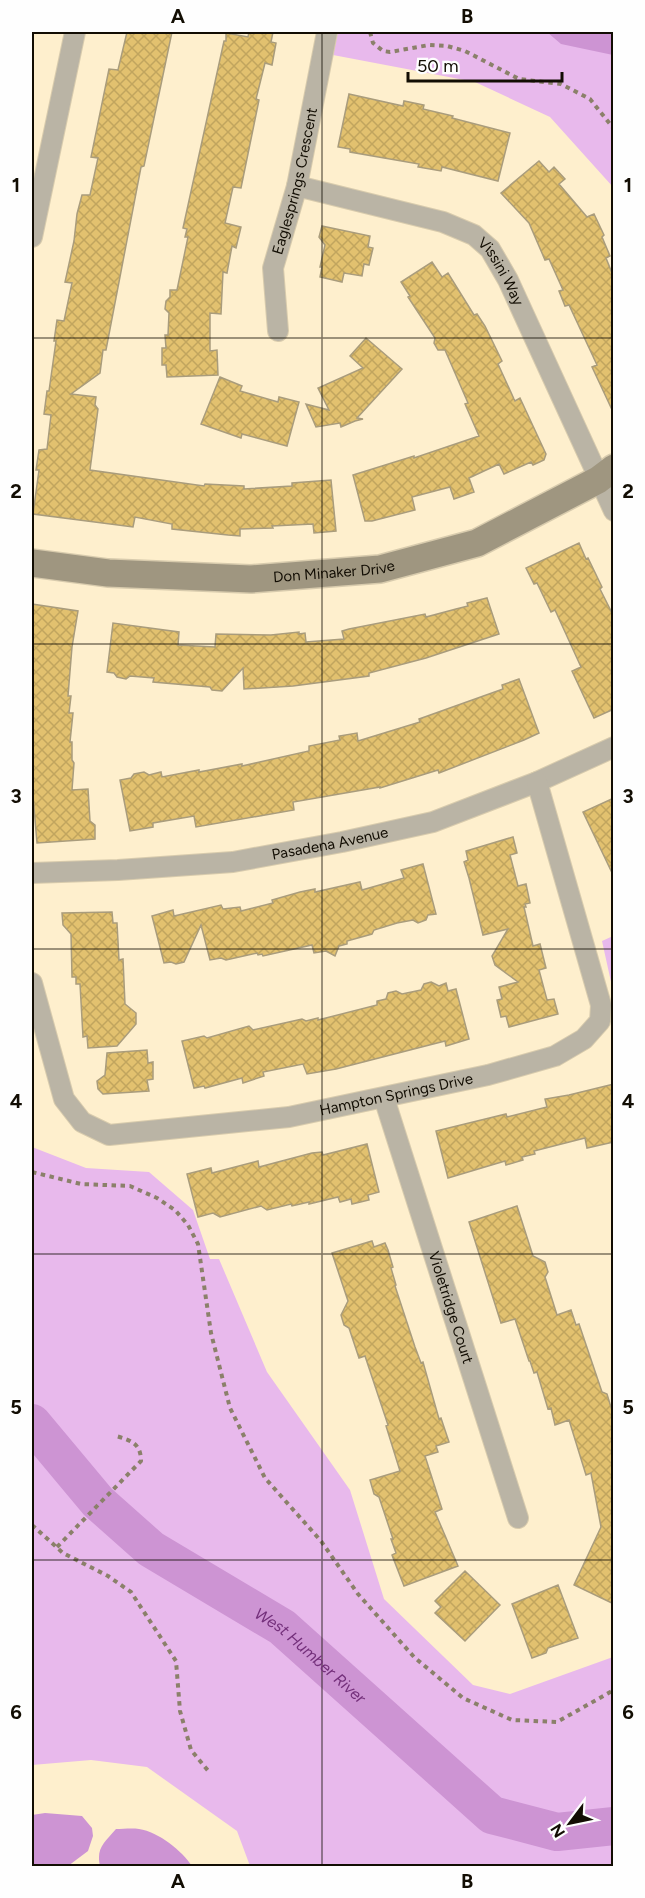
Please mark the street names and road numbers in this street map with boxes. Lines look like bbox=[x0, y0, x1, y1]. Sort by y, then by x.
street label: Eaglesprings Crescent bbox=[268, 106, 321, 257]
street label: Vissini Way bbox=[474, 233, 527, 308]
street label: Don Minaker Drive bbox=[272, 556, 397, 586]
street label: Pasadena Avenue bbox=[270, 823, 390, 864]
street label: Hampton Springs Drive bbox=[318, 1069, 475, 1119]
street label: Violetridge Court bbox=[425, 1249, 477, 1366]

